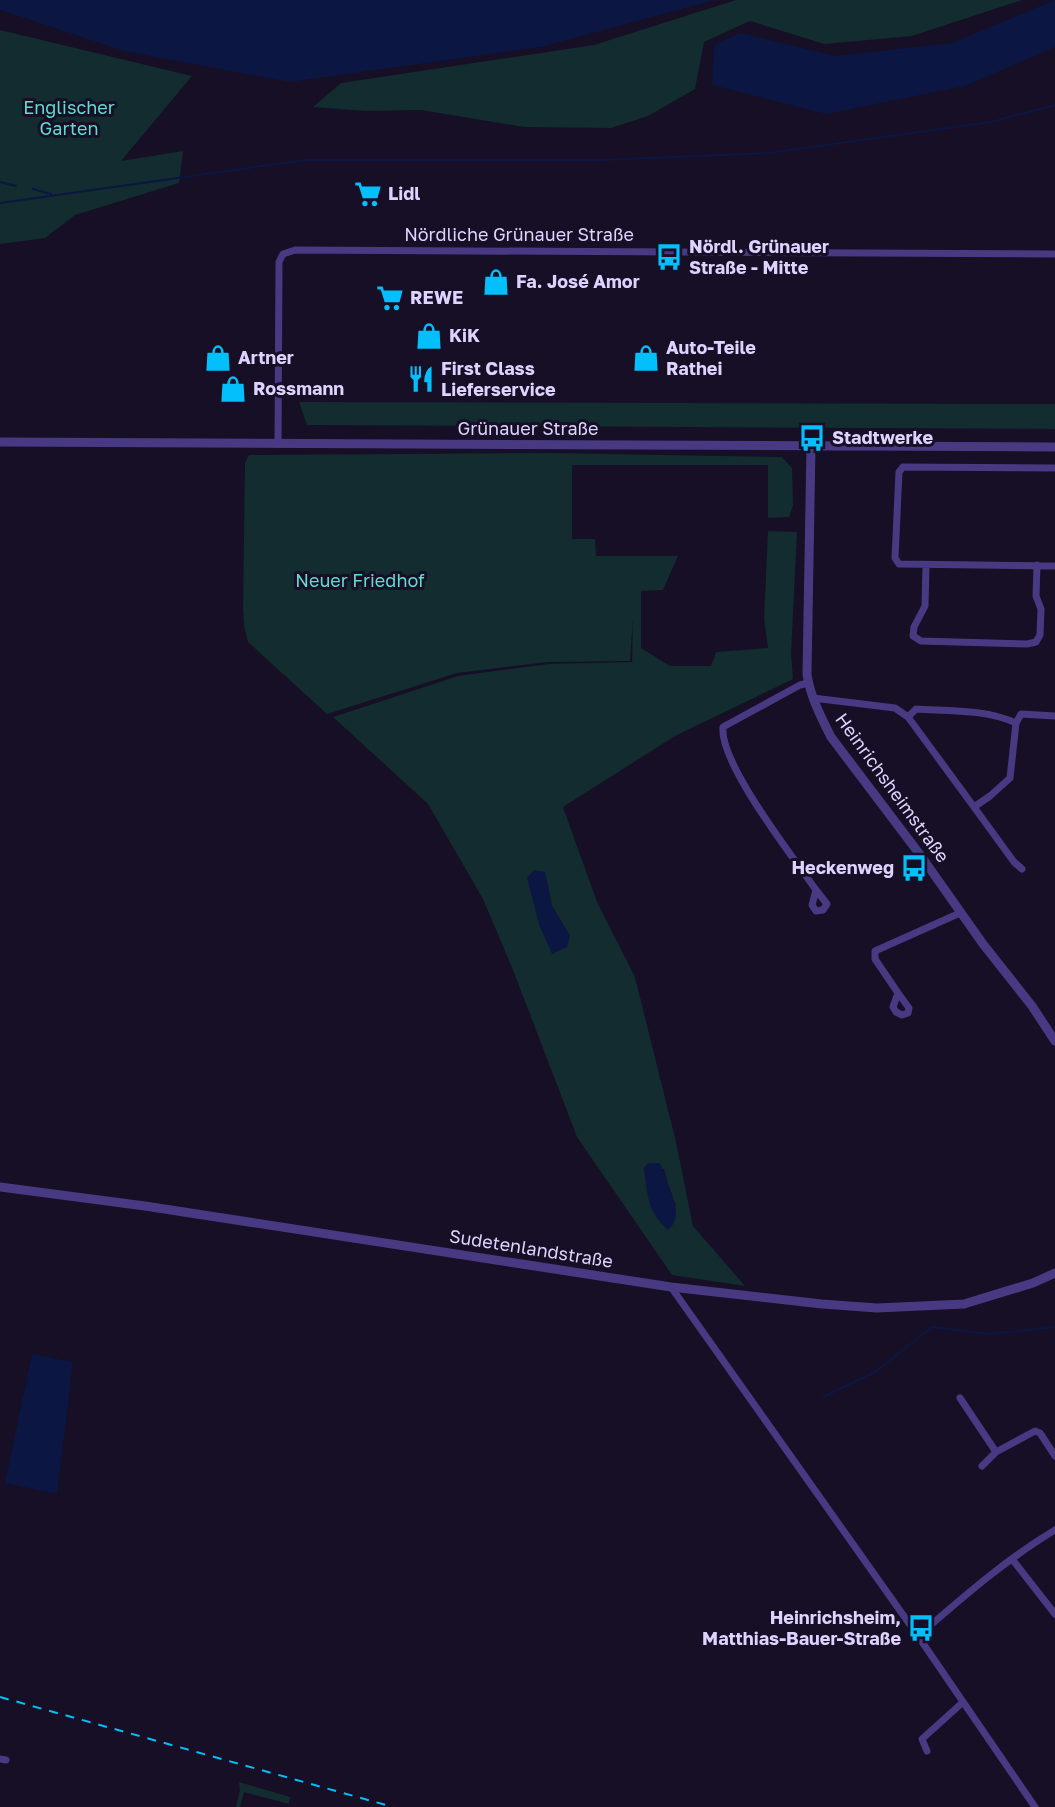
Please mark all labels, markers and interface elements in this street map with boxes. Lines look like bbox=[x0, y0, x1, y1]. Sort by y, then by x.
park label: Englischer Garten bbox=[23, 96, 115, 139]
supermarket icon: Lidl bbox=[353, 179, 383, 209]
place label: Lidl bbox=[388, 182, 420, 204]
street label: Nördliche Grünauer Straße bbox=[404, 223, 634, 245]
place label: Nördl. Grünauer Straße - Mitte bbox=[689, 235, 829, 278]
bus stop icon: Nördl. Grünauer Straße - Mitte bbox=[654, 242, 684, 272]
shop icon: Fa. José Amor bbox=[481, 267, 511, 297]
place label: Fa. José Amor bbox=[516, 270, 640, 292]
supermarket icon: REWE bbox=[375, 283, 405, 313]
place label: REWE bbox=[410, 286, 463, 308]
shop icon: KiK bbox=[414, 321, 444, 351]
place label: KiK bbox=[449, 324, 480, 346]
place label: Auto-Teile Rathei bbox=[666, 336, 756, 379]
shop icon: Artner bbox=[203, 343, 233, 373]
shop icon: Auto-Teile Rathei bbox=[631, 343, 661, 373]
place label: Artner bbox=[238, 346, 294, 368]
place label: First Class Lieferservice bbox=[441, 357, 556, 400]
restaurant icon: First Class Lieferservice bbox=[406, 364, 436, 394]
shop icon: Rossmann bbox=[218, 374, 248, 404]
place label: Rossmann bbox=[253, 377, 344, 399]
street label: Grünauer Straße bbox=[458, 417, 598, 439]
bus stop icon: Stadtwerke bbox=[797, 423, 827, 453]
place label: Stadtwerke bbox=[832, 426, 934, 448]
park label: Neuer Friedhof bbox=[295, 569, 425, 591]
street label: Heinrichsheimstraße bbox=[831, 708, 954, 866]
bus stop icon: Heckenweg bbox=[899, 853, 929, 883]
place label: Heckenweg bbox=[791, 856, 894, 878]
street label: Sudetenlandstraße bbox=[448, 1224, 615, 1272]
place label: Heinrichsheim, Matthias-Bauer-Straße bbox=[702, 1606, 901, 1649]
bus stop icon: Heinrichsheim, Matthias-Bauer-Straße bbox=[906, 1613, 936, 1643]

